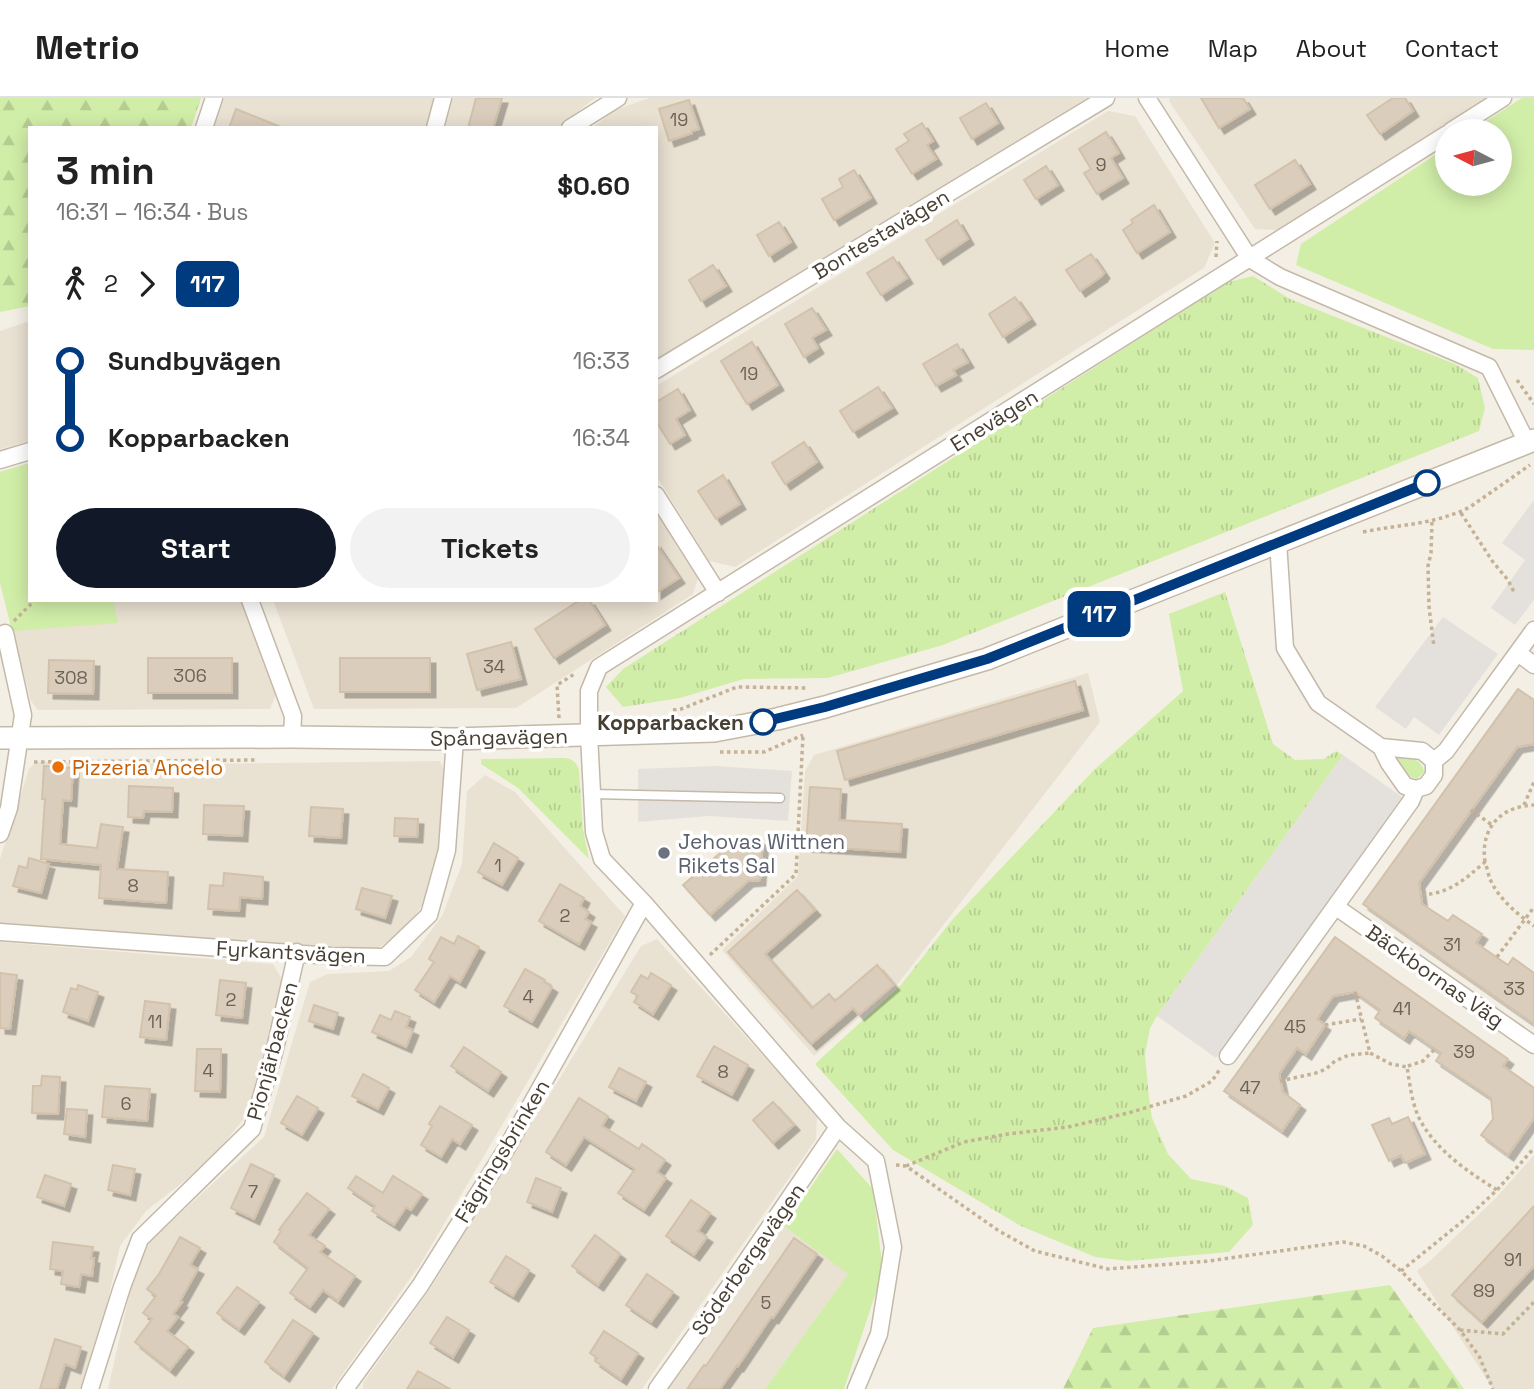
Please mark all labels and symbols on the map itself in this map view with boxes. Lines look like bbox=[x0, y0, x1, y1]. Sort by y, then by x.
house number: 19 bbox=[670, 108, 688, 131]
north arrow bbox=[1435, 119, 1512, 196]
house number: 9 bbox=[1095, 153, 1107, 176]
street label: Bontestavägen bbox=[808, 183, 954, 285]
house number: 19 bbox=[740, 362, 758, 385]
street label: Enevägen bbox=[945, 383, 1043, 457]
unlabelled marker bbox=[1414, 470, 1440, 496]
line badge: 117 bbox=[1059, 591, 1139, 637]
house number: 34 bbox=[483, 655, 505, 678]
house number: 306 bbox=[173, 664, 207, 687]
house number: 308 bbox=[54, 666, 88, 689]
place label: Kopparbacken bbox=[597, 709, 744, 736]
marker: Kopparbacken bbox=[750, 709, 776, 735]
street label: Spångavägen bbox=[430, 722, 568, 752]
place label: Pizzeria Ancelo bbox=[72, 754, 223, 781]
marker: Pizzeria Ancelo bbox=[50, 759, 66, 775]
place label: Jehovas Wittnen Rikets Sal bbox=[678, 828, 845, 879]
marker: Jehovas Wittnen Rikets Sal bbox=[656, 845, 672, 861]
house number: 1 bbox=[494, 854, 502, 877]
house number: 8 bbox=[127, 874, 139, 897]
house number: 2 bbox=[560, 904, 570, 927]
street label: Bäckbornas Väg bbox=[1361, 918, 1509, 1034]
house number: 31 bbox=[1443, 933, 1461, 956]
street label: Fyrkantsvägen bbox=[216, 935, 366, 969]
house number: 33 bbox=[1503, 977, 1525, 1000]
street label: Pionjärbacken bbox=[240, 979, 304, 1123]
house number: 4 bbox=[522, 985, 534, 1008]
house number: 2 bbox=[226, 988, 236, 1011]
house number: 41 bbox=[1393, 997, 1411, 1020]
house number: 11 bbox=[147, 1010, 163, 1033]
house number: 45 bbox=[1284, 1015, 1306, 1038]
house number: 39 bbox=[1453, 1040, 1475, 1063]
house number: 4 bbox=[202, 1059, 214, 1082]
house number: 8 bbox=[717, 1060, 729, 1083]
street label: Fägringsbrinken bbox=[449, 1074, 555, 1228]
house number: 47 bbox=[1240, 1076, 1260, 1099]
house number: 6 bbox=[120, 1092, 132, 1115]
street label: Söderbergavägen bbox=[685, 1178, 811, 1340]
house number: 7 bbox=[248, 1180, 258, 1203]
house number: 91 bbox=[1504, 1248, 1522, 1271]
house number: 89 bbox=[1473, 1279, 1495, 1302]
house number: 5 bbox=[761, 1291, 771, 1314]

